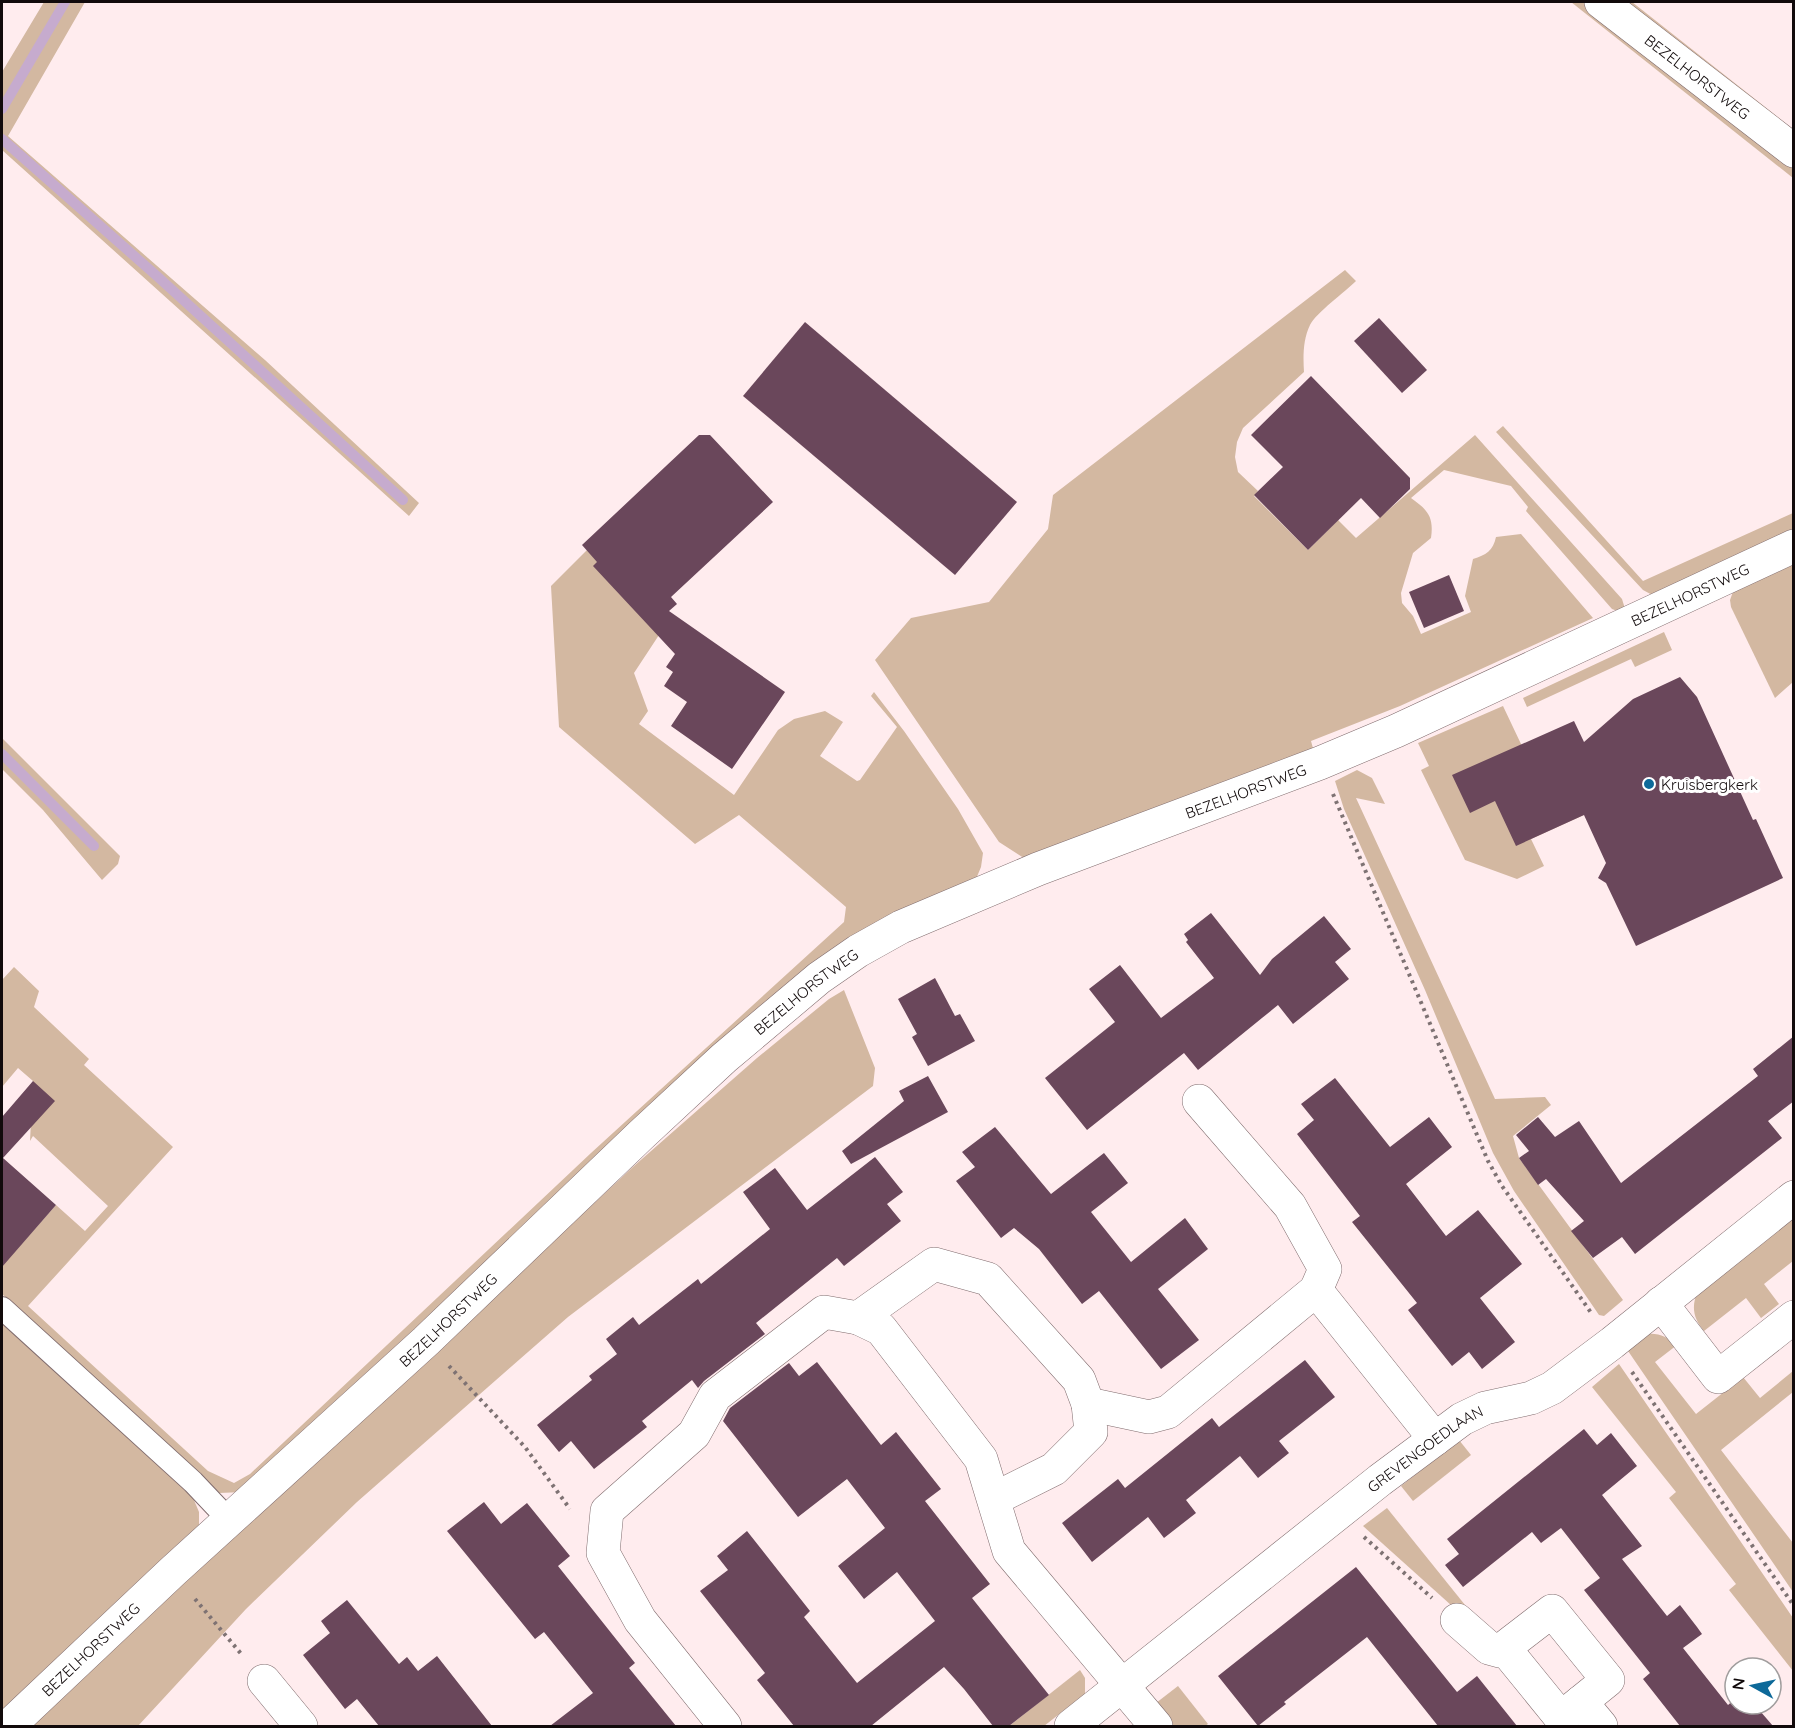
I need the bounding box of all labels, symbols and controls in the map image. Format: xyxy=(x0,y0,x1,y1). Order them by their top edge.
street label: BEZELHORSTWEG xyxy=(1641,30,1754,123)
street label: BEZELHORSTWEG xyxy=(1628,559,1752,630)
street label: BEZELHORSTWEG xyxy=(1182,760,1309,822)
place label: Kruisbergkerk xyxy=(1661,775,1758,794)
marker: Kruisbergkerk xyxy=(1642,777,1656,791)
street label: BEZELHORSTWEG xyxy=(750,944,862,1039)
street label: BEZELHORSTWEG xyxy=(395,1269,501,1371)
street label: GREVENGOEDLAAN xyxy=(1363,1401,1486,1496)
street label: BEZELHORSTWEG xyxy=(37,1598,143,1700)
north arrow xyxy=(1723,1656,1783,1716)
text: N xyxy=(1727,1677,1749,1691)

